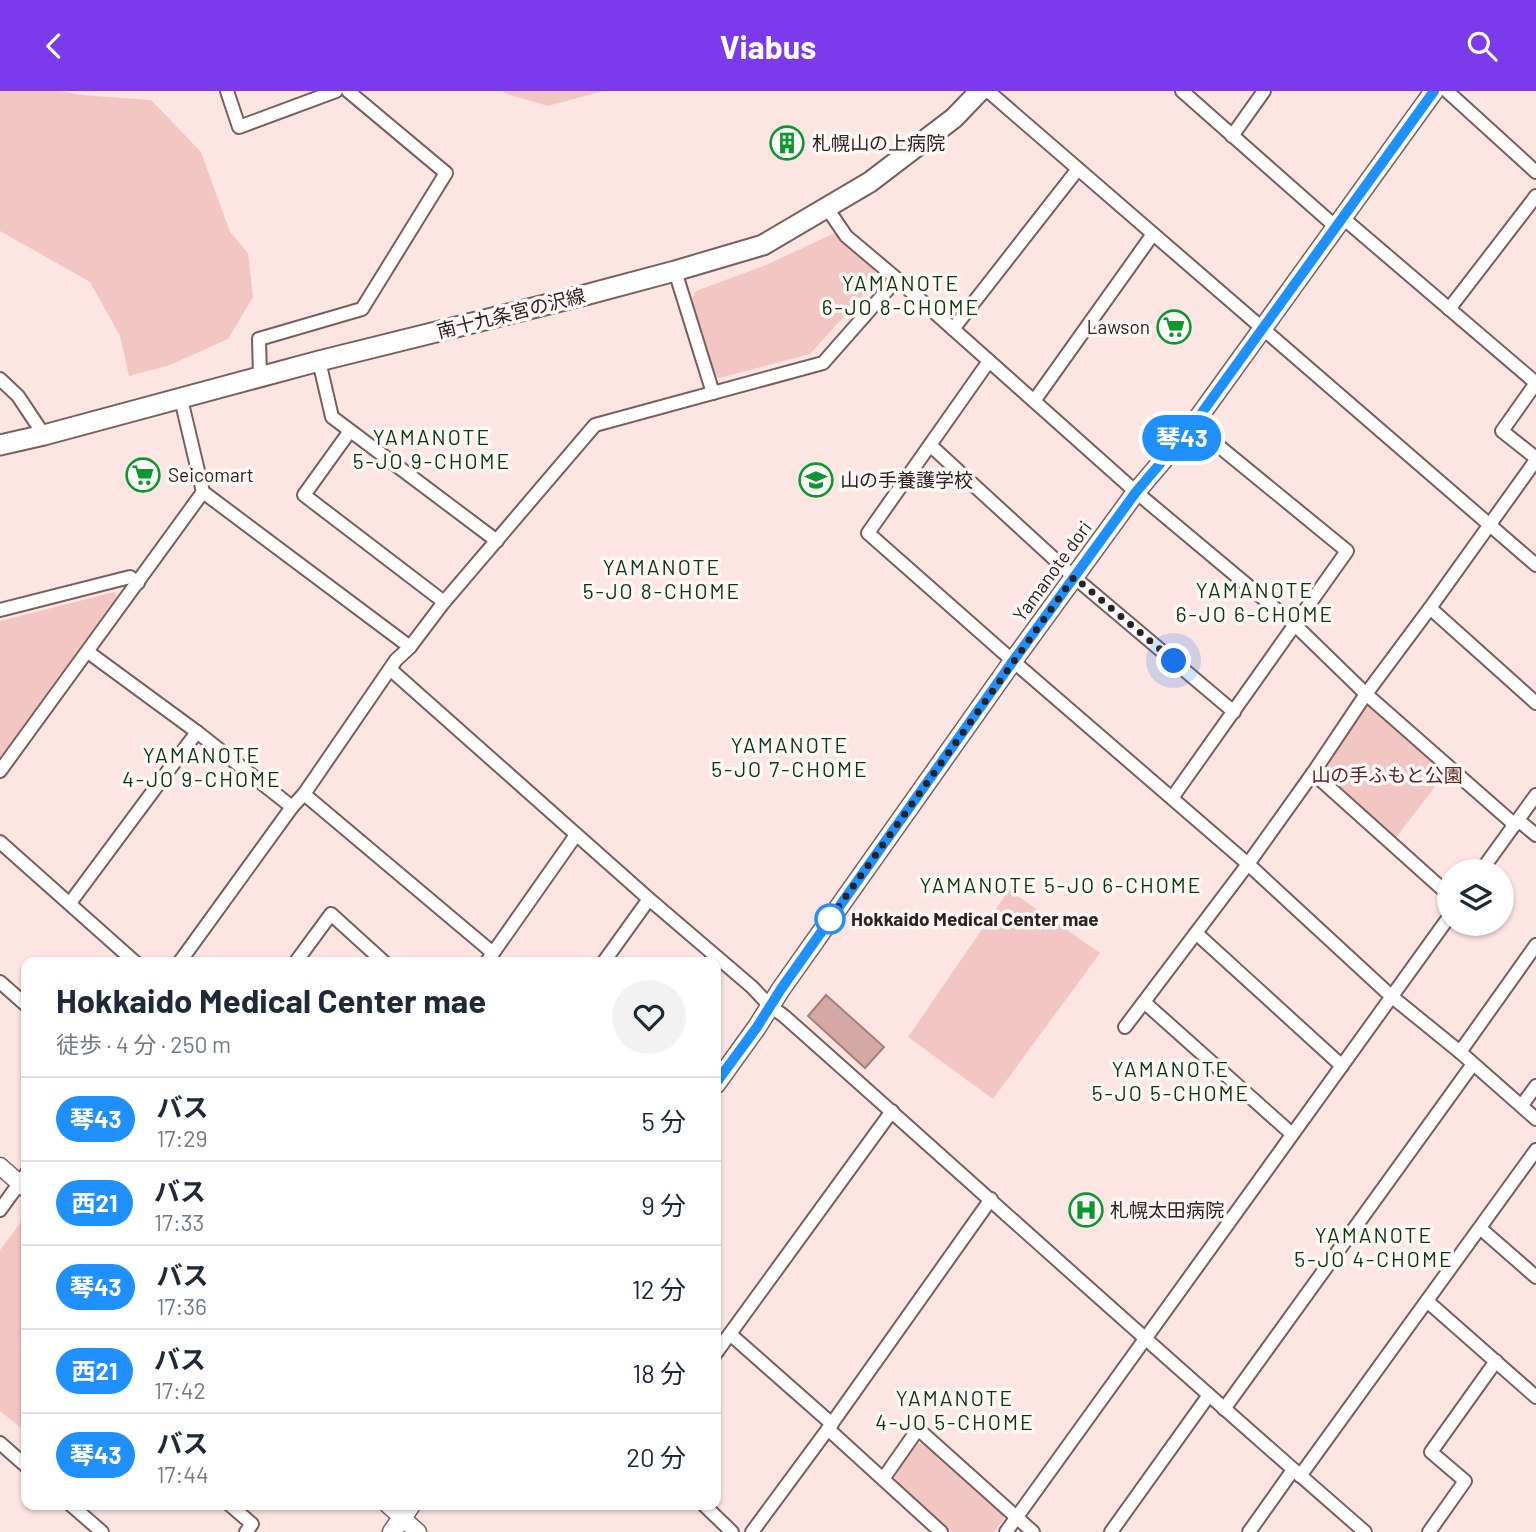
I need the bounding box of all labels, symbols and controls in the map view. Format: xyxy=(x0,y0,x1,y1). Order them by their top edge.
icon: back xyxy=(35,27,73,65)
text: Viabus xyxy=(720,27,816,65)
icon: search xyxy=(1463,27,1501,65)
building icon: 札幌山の上病院 xyxy=(768,124,806,162)
place label: 札幌山の上病院 xyxy=(812,131,945,154)
district label: YAMANOTE 6-JO 8-CHOME xyxy=(822,270,980,319)
street label: 南十九条宮の沢線 xyxy=(434,283,587,342)
supermarket icon: Lawson xyxy=(1155,308,1193,346)
place label: Lawson xyxy=(1087,315,1150,338)
line badge: 琴43 xyxy=(1142,415,1222,461)
text: 琴43 xyxy=(1156,423,1208,452)
district label: YAMANOTE 5-JO 9-CHOME xyxy=(353,424,511,473)
supermarket icon: Seicomart xyxy=(124,456,162,494)
school or university icon: 山の手養護学校 xyxy=(797,461,835,499)
place label: Seicomart xyxy=(168,463,254,486)
place label: 山の手養護学校 xyxy=(840,468,973,491)
street label: Yamanote dori xyxy=(1007,516,1096,625)
district label: YAMANOTE 5-JO 8-CHOME xyxy=(583,554,741,603)
district label: YAMANOTE 6-JO 6-CHOME xyxy=(1176,577,1334,626)
your location xyxy=(1156,643,1191,678)
district label: YAMANOTE 5-JO 7-CHOME xyxy=(711,732,869,781)
district label: YAMANOTE 4-JO 9-CHOME xyxy=(122,742,282,791)
park label: 山の手ふもと公園 xyxy=(1311,763,1463,786)
map controls xyxy=(1437,859,1514,936)
button: layers xyxy=(1437,859,1514,936)
district label: YAMANOTE 5-JO 6-CHOME xyxy=(919,872,1203,897)
marker: Hokkaido Medical Center mae xyxy=(815,904,845,934)
place label: Hokkaido Medical Center mae xyxy=(851,907,1099,930)
text: Hokkaido Medical Center mae xyxy=(56,980,486,1020)
button: heart xyxy=(612,980,686,1054)
text: 徒歩 · 4 分 · 250 m xyxy=(56,1030,231,1058)
district label: YAMANOTE 5-JO 5-CHOME xyxy=(1092,1056,1250,1105)
text: バス xyxy=(156,1091,209,1122)
text: 琴43 xyxy=(70,1104,121,1133)
text: 5 分 xyxy=(641,1105,686,1136)
text: 17:29 xyxy=(156,1124,208,1152)
text: バス xyxy=(154,1175,206,1206)
text: 西21 xyxy=(72,1188,117,1217)
text: 9 分 xyxy=(641,1189,686,1220)
hospital icon: 札幌太田病院 xyxy=(1067,1191,1105,1229)
place label: 札幌太田病院 xyxy=(1110,1198,1224,1221)
text: 17:33 xyxy=(154,1208,204,1236)
district label: YAMANOTE 5-JO 4-CHOME xyxy=(1294,1222,1454,1271)
text: バス xyxy=(156,1259,209,1290)
text: 琴43 xyxy=(70,1272,121,1301)
text: 12 分 xyxy=(632,1273,686,1304)
text: 17:36 xyxy=(156,1292,207,1320)
text: バス xyxy=(154,1343,206,1374)
text: 西21 xyxy=(72,1356,117,1385)
text: 18 分 xyxy=(632,1357,686,1388)
text: 17:42 xyxy=(154,1376,206,1404)
district label: YAMANOTE 4-JO 5-CHOME xyxy=(875,1385,1035,1434)
text: バス xyxy=(156,1427,209,1458)
text: 琴43 xyxy=(70,1440,121,1469)
text: 20 分 xyxy=(626,1441,686,1472)
text: 17:44 xyxy=(156,1460,209,1488)

